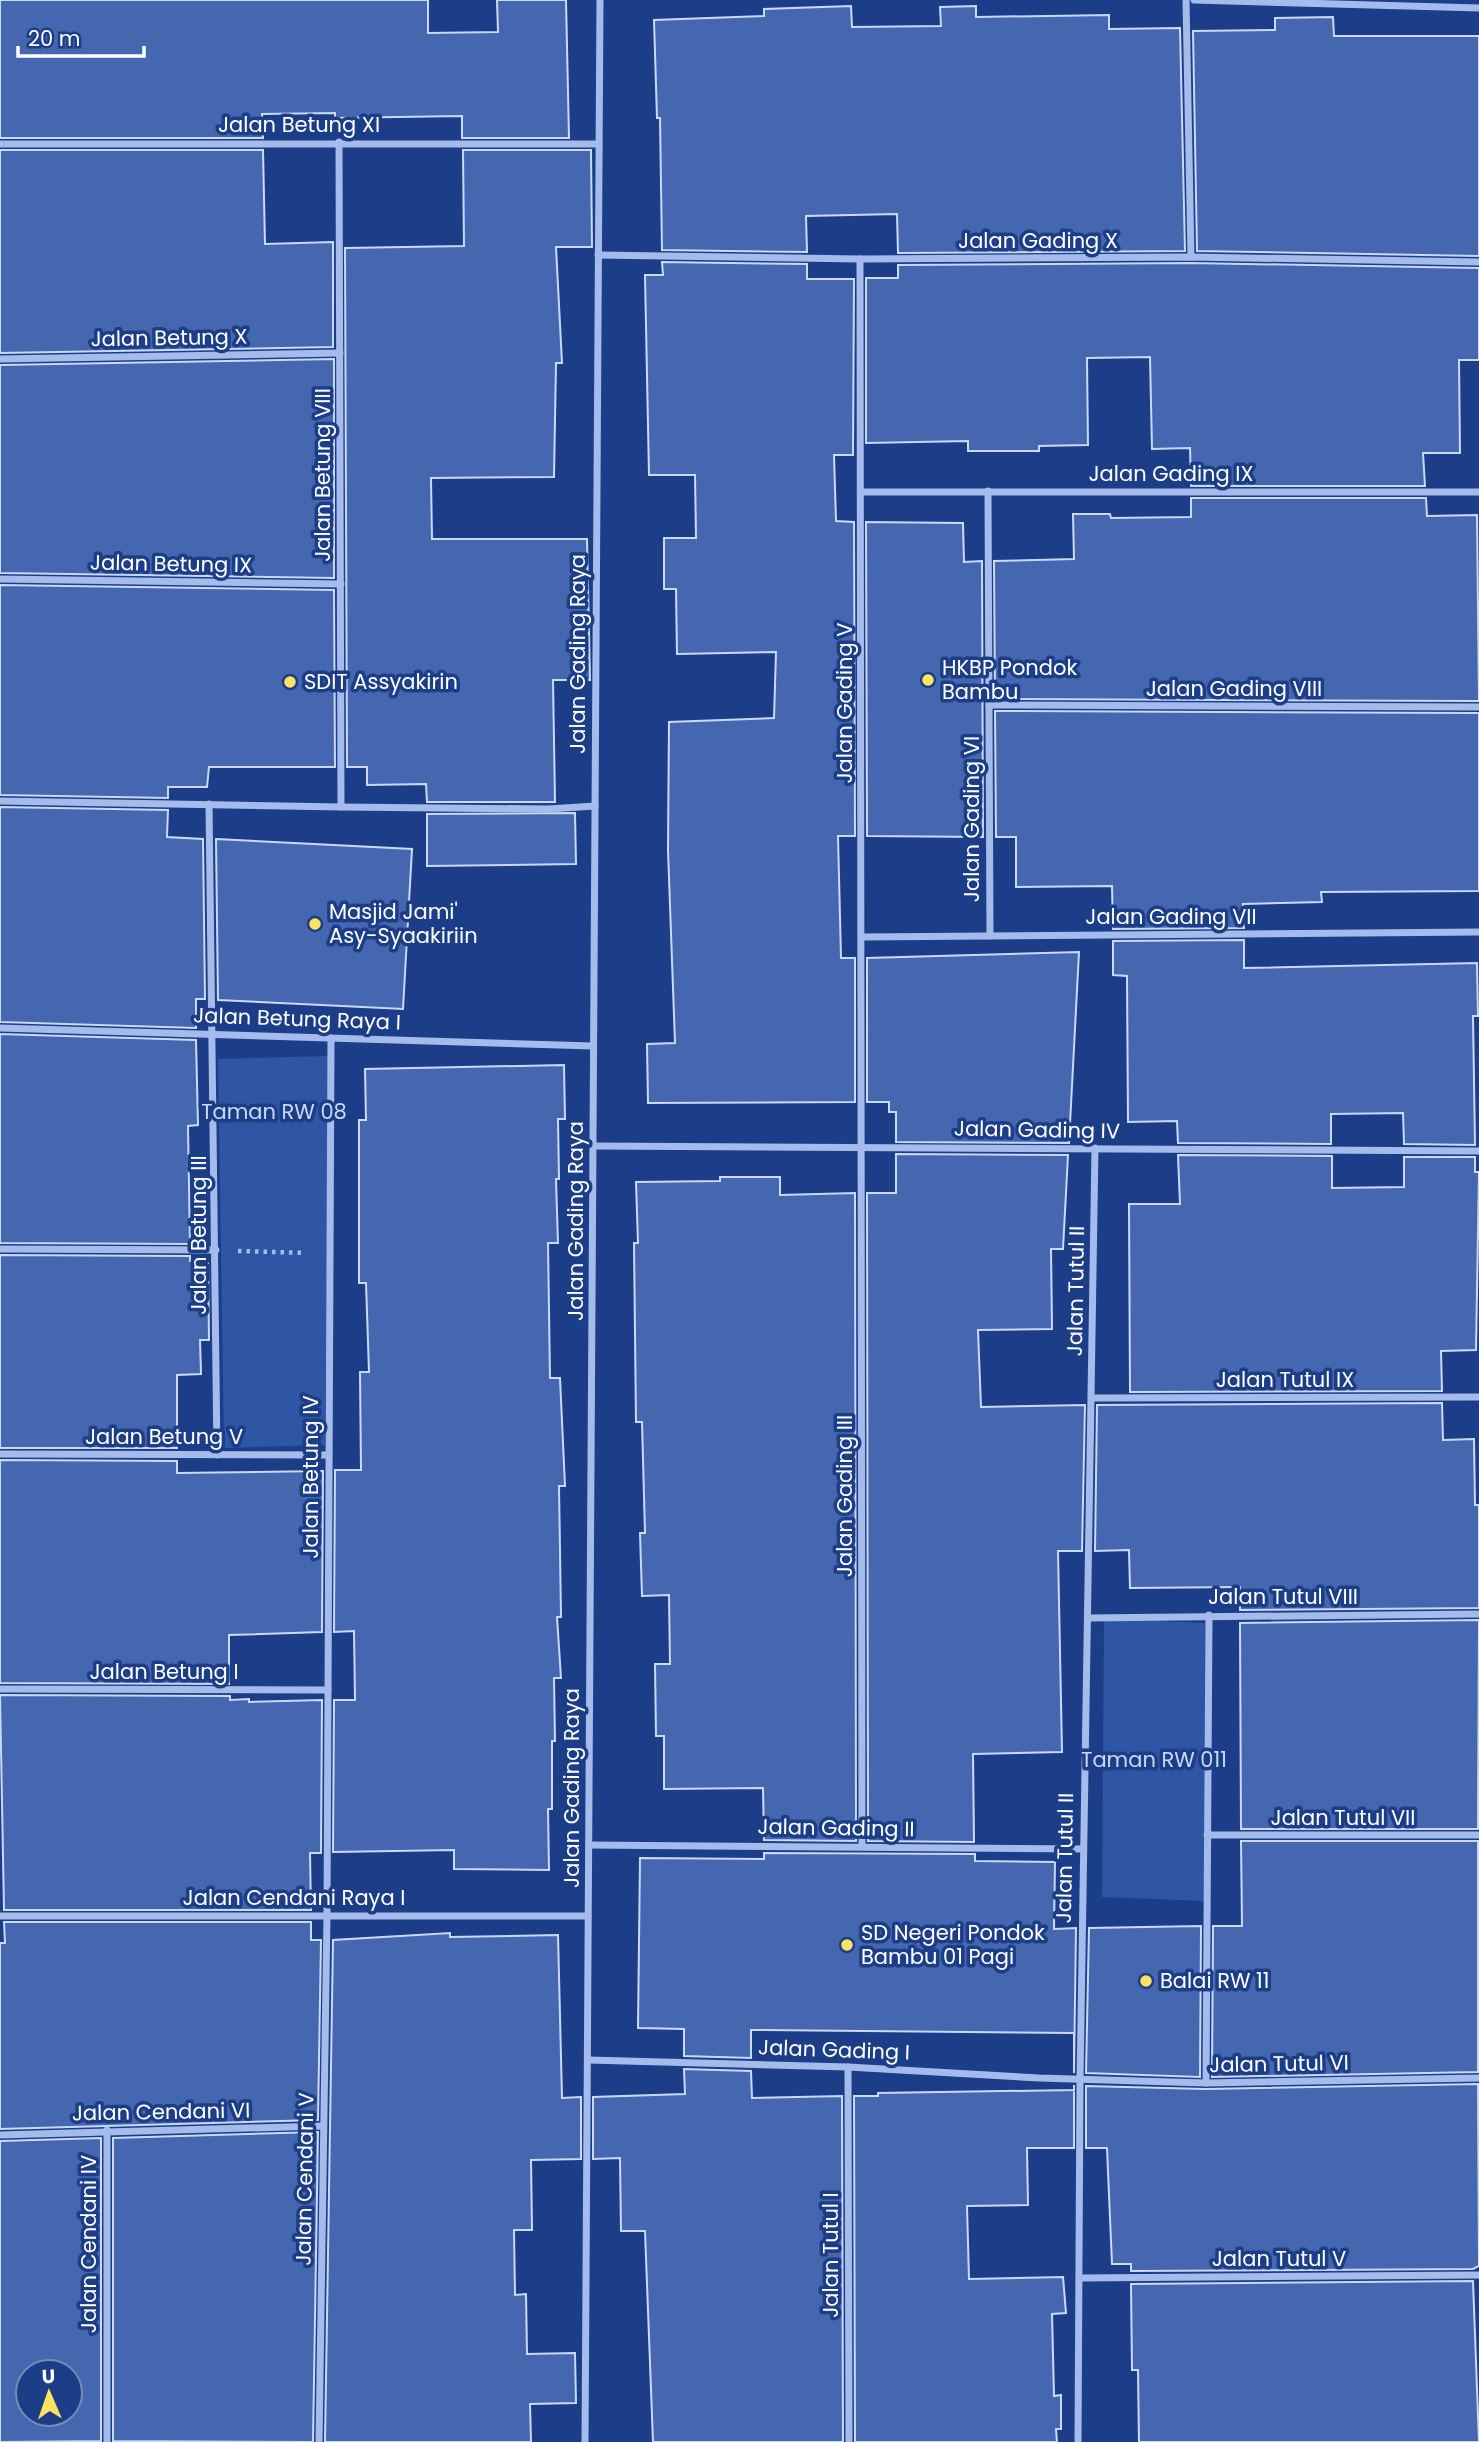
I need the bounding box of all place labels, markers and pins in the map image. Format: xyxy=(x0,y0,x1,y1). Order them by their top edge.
place label: HKBP Pondok Bambu xyxy=(942,653,1077,706)
place label: SDIT Assyakirin xyxy=(304,667,458,696)
marker: HKBP Pondok Bambu xyxy=(920,672,936,688)
marker: SDIT Assyakirin xyxy=(282,674,298,690)
place label: Masjid Jami' Asy-Syaakiriin xyxy=(329,897,478,950)
marker: Masjid Jami' Asy-Syaakiriin xyxy=(307,916,323,932)
place label: SD Negeri Pondok Bambu 01 Pagi xyxy=(861,1918,1045,1971)
marker: SD Negeri Pondok Bambu 01 Pagi xyxy=(839,1937,855,1953)
place label: Balai RW 11 xyxy=(1160,1966,1270,1995)
marker: Balai RW 11 xyxy=(1138,1973,1154,1989)

